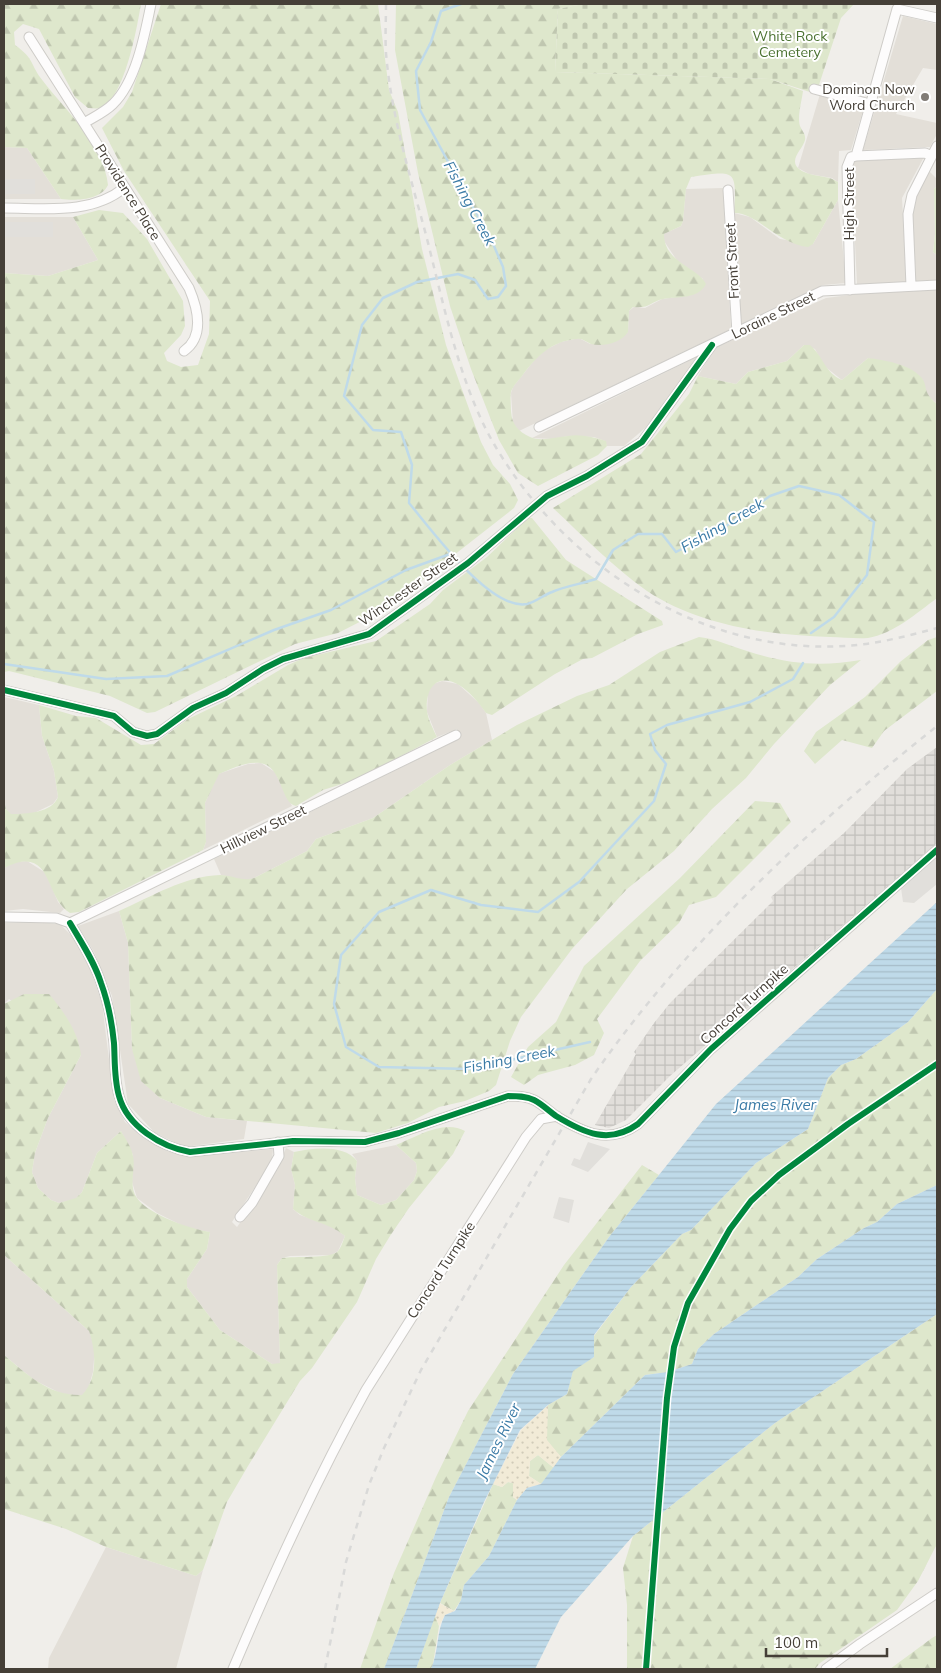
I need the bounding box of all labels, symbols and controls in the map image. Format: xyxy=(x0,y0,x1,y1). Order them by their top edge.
park label: White Rock Cemetery xyxy=(753,27,828,61)
place label: Dominon Now Word Church xyxy=(822,80,915,114)
marker: Dominon Now Word Church xyxy=(919,91,931,103)
street label: Providence Place xyxy=(91,141,165,243)
water label: Fishing Creek xyxy=(440,157,501,250)
street label: High Street xyxy=(840,167,858,241)
street label: Front Street xyxy=(721,222,743,300)
street label: Loraine Street xyxy=(728,287,818,343)
water label: Fishing Creek xyxy=(677,493,768,557)
street label: Winchester Street xyxy=(355,548,461,630)
street label: Hillview Street xyxy=(217,800,309,858)
street label: Concord Turnpike xyxy=(696,960,792,1048)
water label: Fishing Creek xyxy=(461,1041,558,1077)
water label: James River xyxy=(732,1095,817,1114)
street label: Concord Turnpike xyxy=(403,1218,479,1322)
water label: James River xyxy=(471,1399,525,1484)
scale bar xyxy=(766,1626,887,1658)
text: 100 m xyxy=(774,1633,818,1652)

